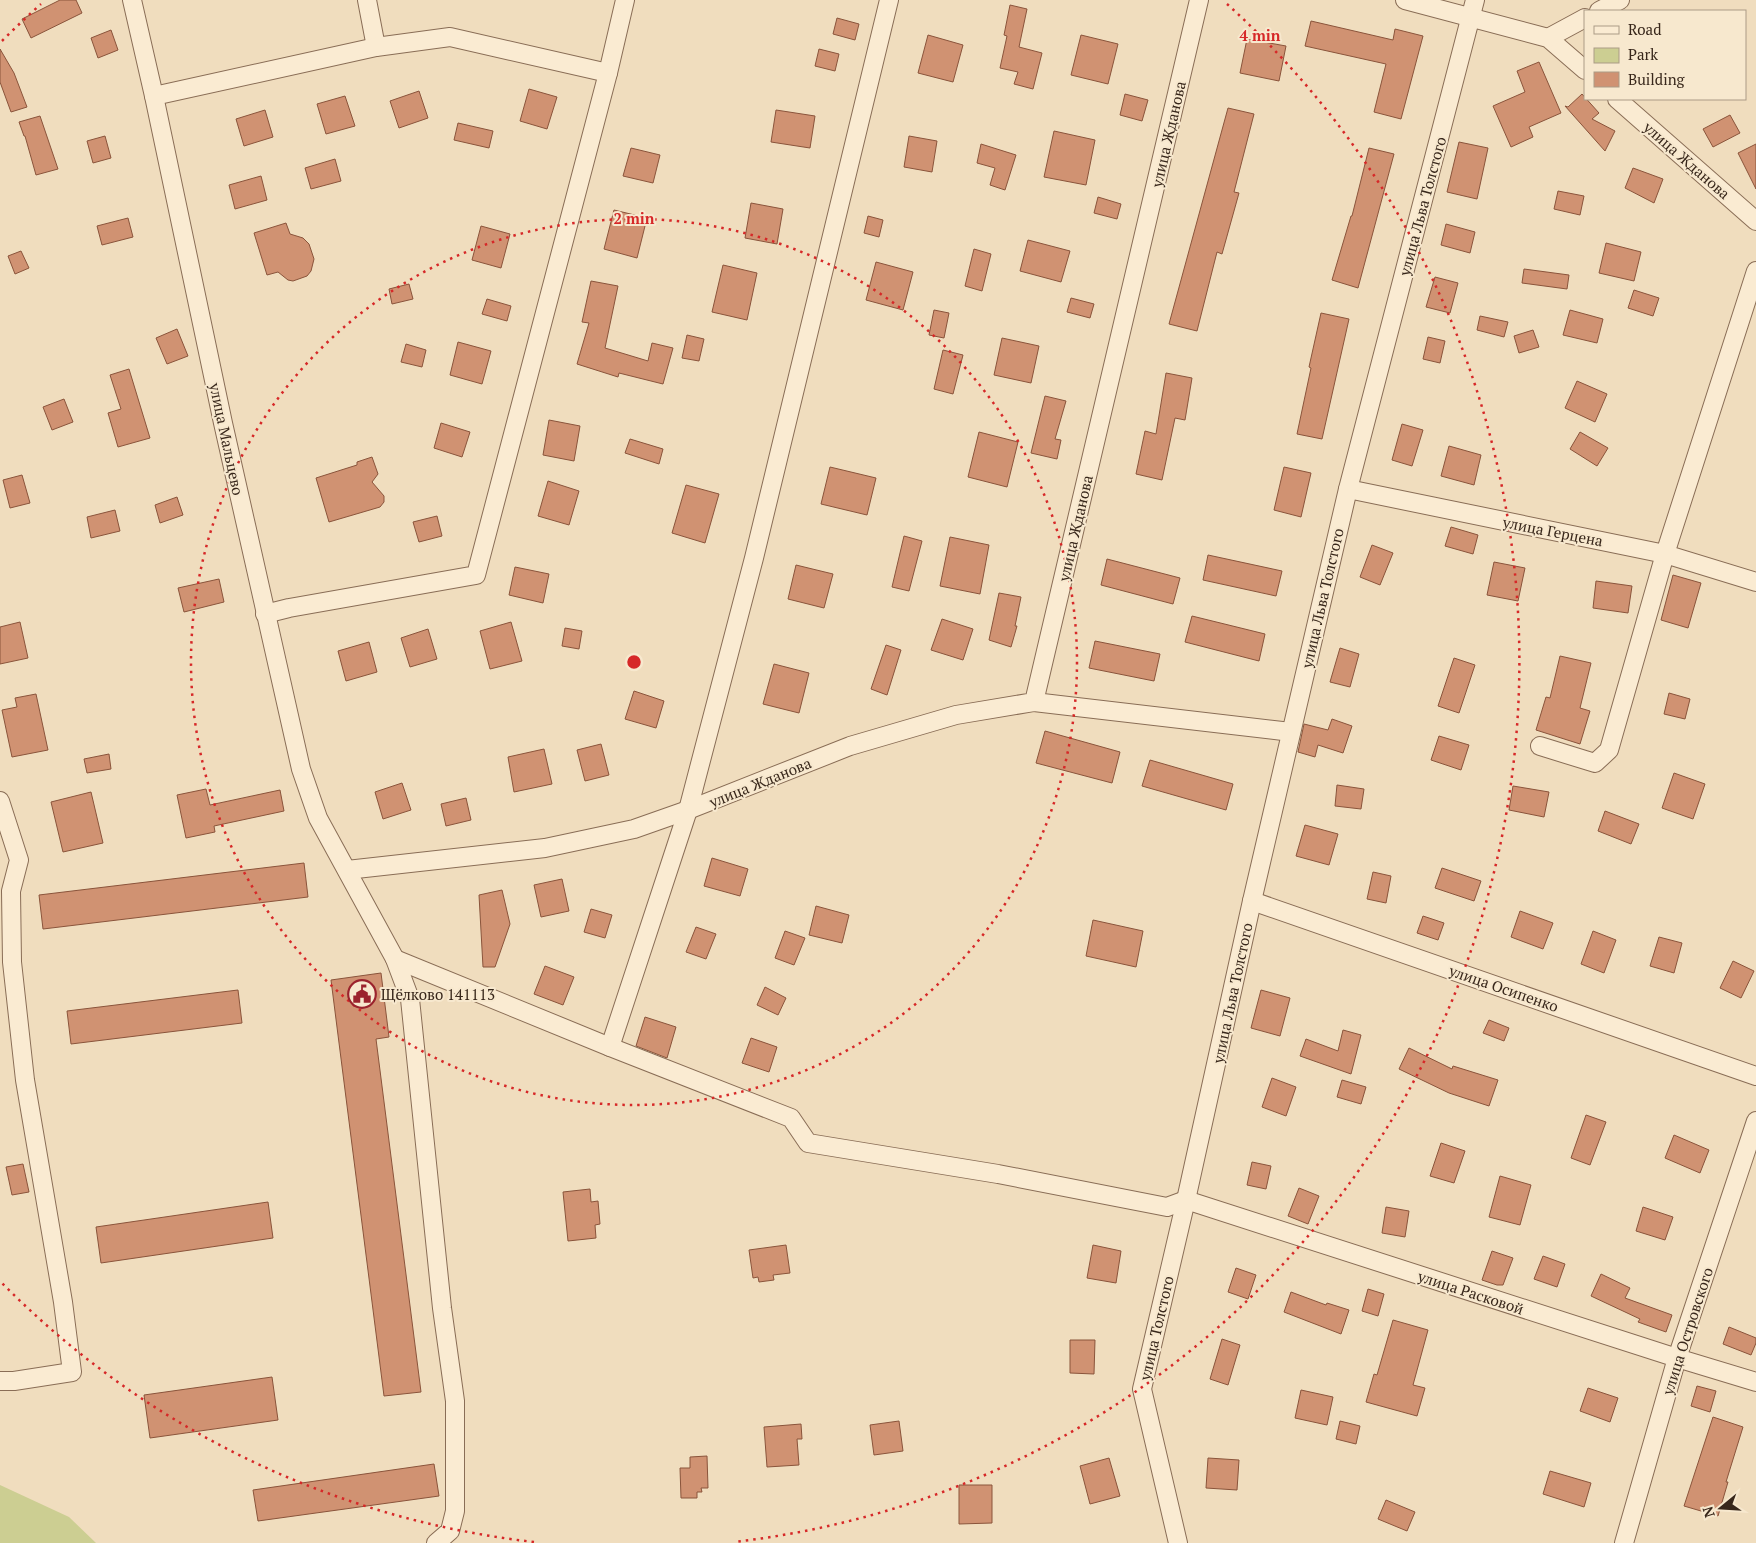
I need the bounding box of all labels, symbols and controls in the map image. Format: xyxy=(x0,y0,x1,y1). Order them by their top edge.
legend xyxy=(1584,10,1746,100)
text: Road xyxy=(1628,19,1661,39)
text: 4 min xyxy=(1239,25,1281,45)
text: Park xyxy=(1628,44,1658,64)
text: Building xyxy=(1628,69,1686,89)
street label: улица Жданова xyxy=(1146,79,1190,190)
street label: улица Жданова xyxy=(1639,116,1735,203)
street label: улица Льва Толстого xyxy=(1394,134,1450,279)
text: 2 min xyxy=(613,208,655,228)
street label: улица Мальцево xyxy=(205,380,249,497)
street label: улица Жданова xyxy=(1053,473,1097,584)
street label: улица Герцена xyxy=(1500,511,1605,551)
street label: улица Льва Толстого xyxy=(1296,526,1348,671)
centre of rings xyxy=(625,653,643,671)
street label: улица Жданова xyxy=(705,752,814,812)
street label: улица Льва Толстого xyxy=(1207,921,1257,1066)
street label: улица Осипенко xyxy=(1446,960,1561,1016)
public building icon: Щёлково 141113 xyxy=(347,979,377,1009)
place label: Щёлково 141113 xyxy=(381,984,495,1004)
street label: улица Расковой xyxy=(1415,1265,1526,1319)
street label: улица Островского xyxy=(1657,1265,1717,1398)
street label: улица Толстого xyxy=(1134,1274,1178,1383)
north arrow xyxy=(1696,1483,1746,1533)
text: N xyxy=(1697,1504,1719,1520)

